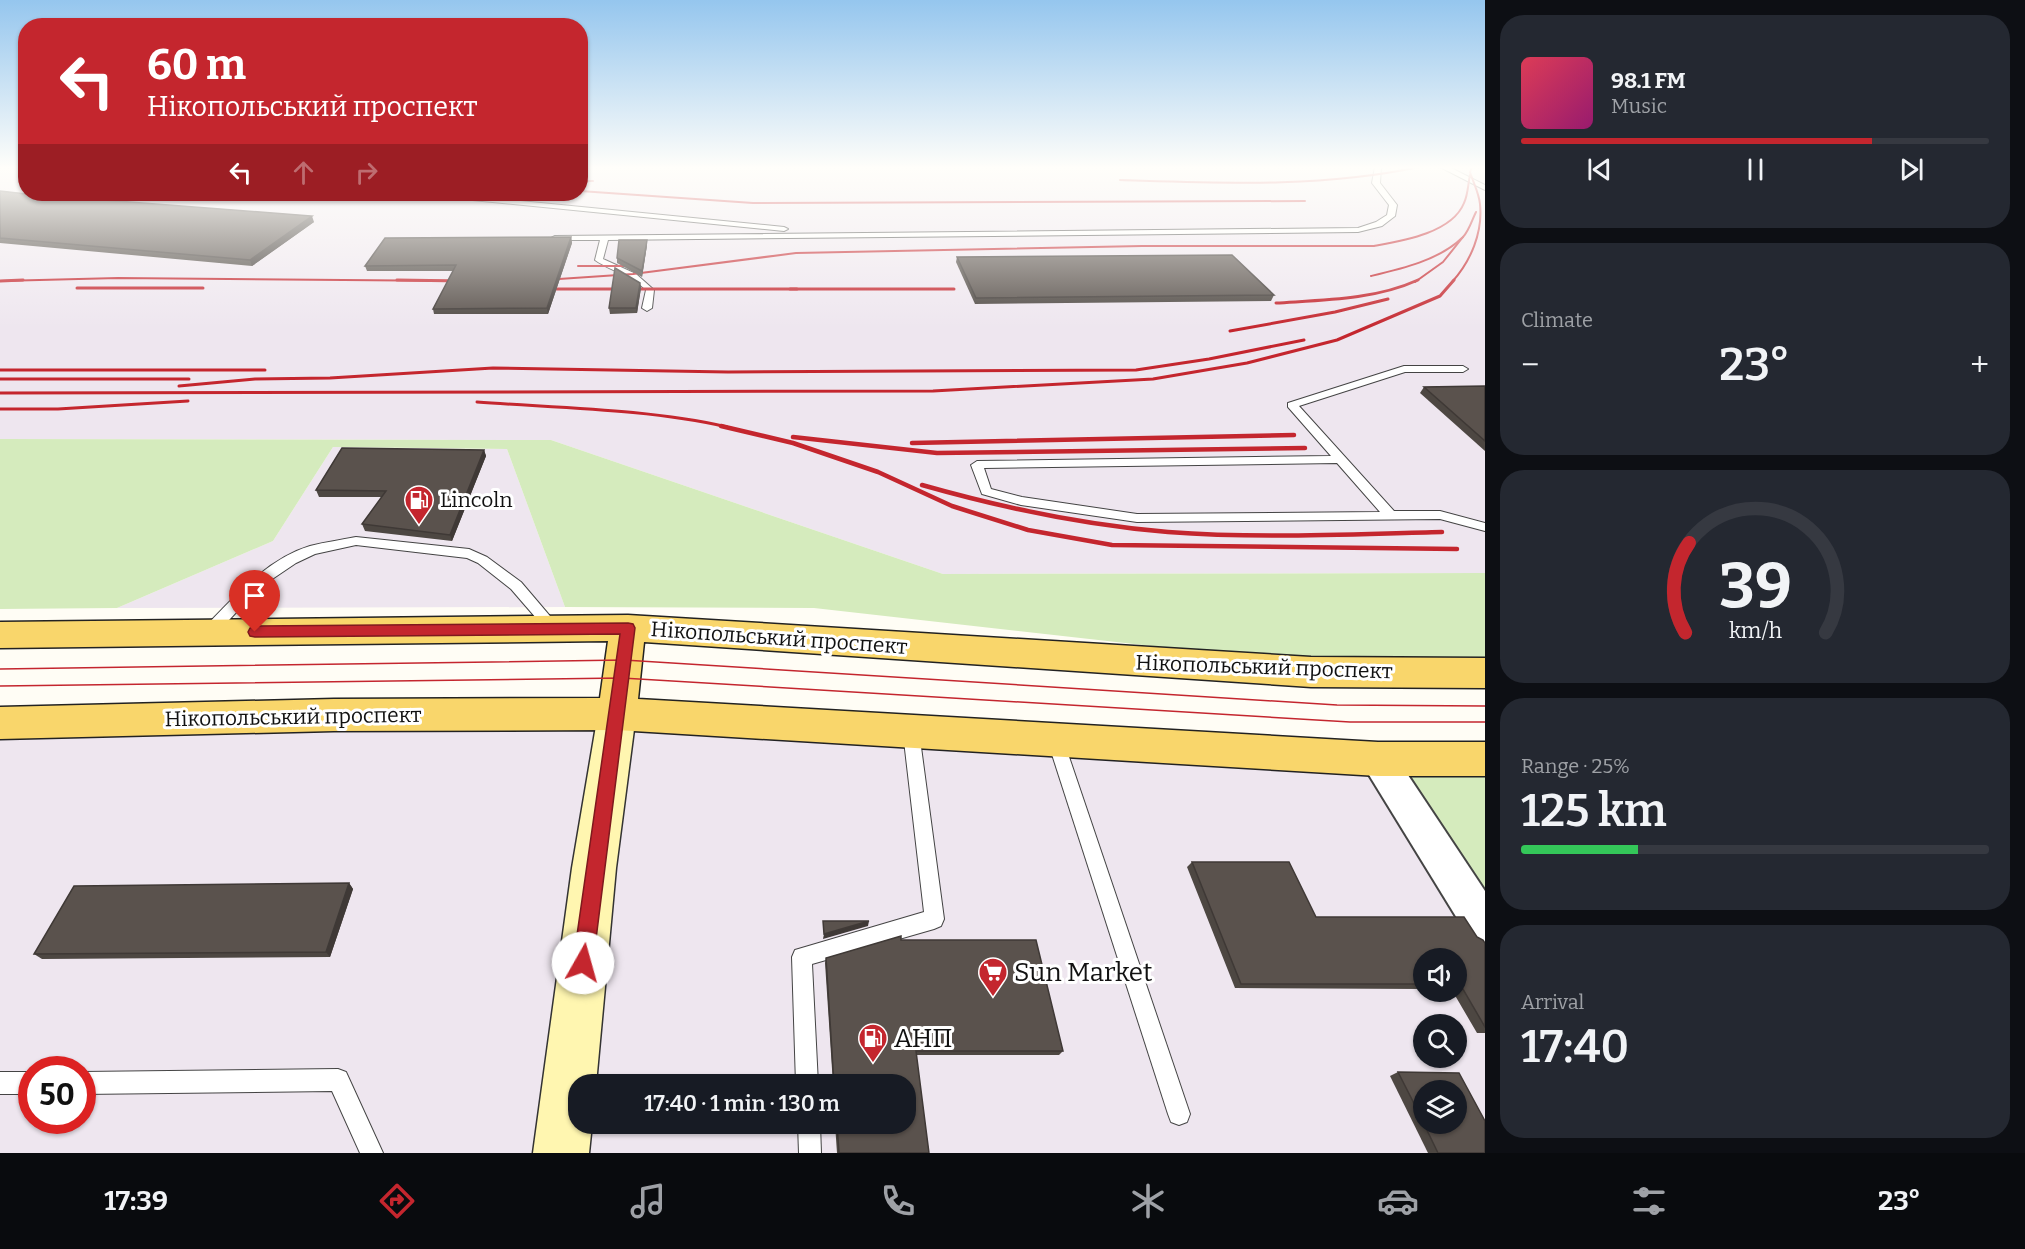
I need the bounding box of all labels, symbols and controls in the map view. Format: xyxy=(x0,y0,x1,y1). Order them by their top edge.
text: 60 m xyxy=(147,40,246,90)
icon: left xyxy=(48,42,126,120)
text: 98.1 FM xyxy=(1611,67,1686,94)
text: Нікопольський проспект xyxy=(147,91,478,123)
text: Music xyxy=(1611,94,1667,118)
icon: previous xyxy=(1583,153,1616,186)
icon: pause xyxy=(1739,153,1772,186)
icon: next xyxy=(1895,153,1928,186)
icon: left xyxy=(224,156,257,189)
icon: ahead xyxy=(287,156,320,189)
icon: right xyxy=(350,156,383,189)
text: Climate xyxy=(1521,308,1593,332)
text: 23° xyxy=(1719,338,1790,392)
text: − xyxy=(1521,345,1539,385)
text: + xyxy=(1970,345,1989,385)
fuel station icon: Lincoln xyxy=(403,484,435,526)
place label: Lincoln xyxy=(440,487,513,513)
text: 39 xyxy=(1719,550,1791,625)
pin xyxy=(229,570,280,632)
icon: arrive xyxy=(238,579,271,612)
street label: Нікопольський проспект xyxy=(650,616,908,660)
text: km/h xyxy=(1728,619,1782,645)
street label: Нікопольський проспект xyxy=(1135,650,1393,684)
street label: Нікопольський проспект xyxy=(164,702,422,732)
text: Range · 25% xyxy=(1521,754,1630,778)
text: 125 km xyxy=(1521,784,1667,838)
position arrow xyxy=(551,931,615,995)
map controls xyxy=(1413,948,1467,1134)
button: sound xyxy=(1413,948,1467,1002)
supermarket icon: Sun Market xyxy=(977,956,1009,998)
place label: Sun Market xyxy=(1014,957,1153,988)
text: Arrival xyxy=(1521,990,1584,1014)
button: search xyxy=(1413,1014,1467,1068)
text: 17:40 xyxy=(1521,1020,1629,1074)
fuel station icon: АНП xyxy=(857,1022,889,1064)
place label: АНП xyxy=(894,1023,953,1054)
speed limit sign: 50 xyxy=(18,1056,96,1134)
button: layers xyxy=(1413,1080,1467,1134)
text: 17:40 · 1 min · 130 m xyxy=(644,1090,840,1117)
icon: directions xyxy=(376,1180,418,1222)
icon: music xyxy=(627,1180,669,1222)
icon: phone xyxy=(877,1180,919,1222)
icon: climate xyxy=(1127,1180,1169,1222)
icon: car xyxy=(1377,1180,1419,1222)
icon: filters xyxy=(1628,1180,1670,1222)
text: 17:39 xyxy=(104,1185,168,1217)
text: 23° xyxy=(1878,1185,1921,1217)

